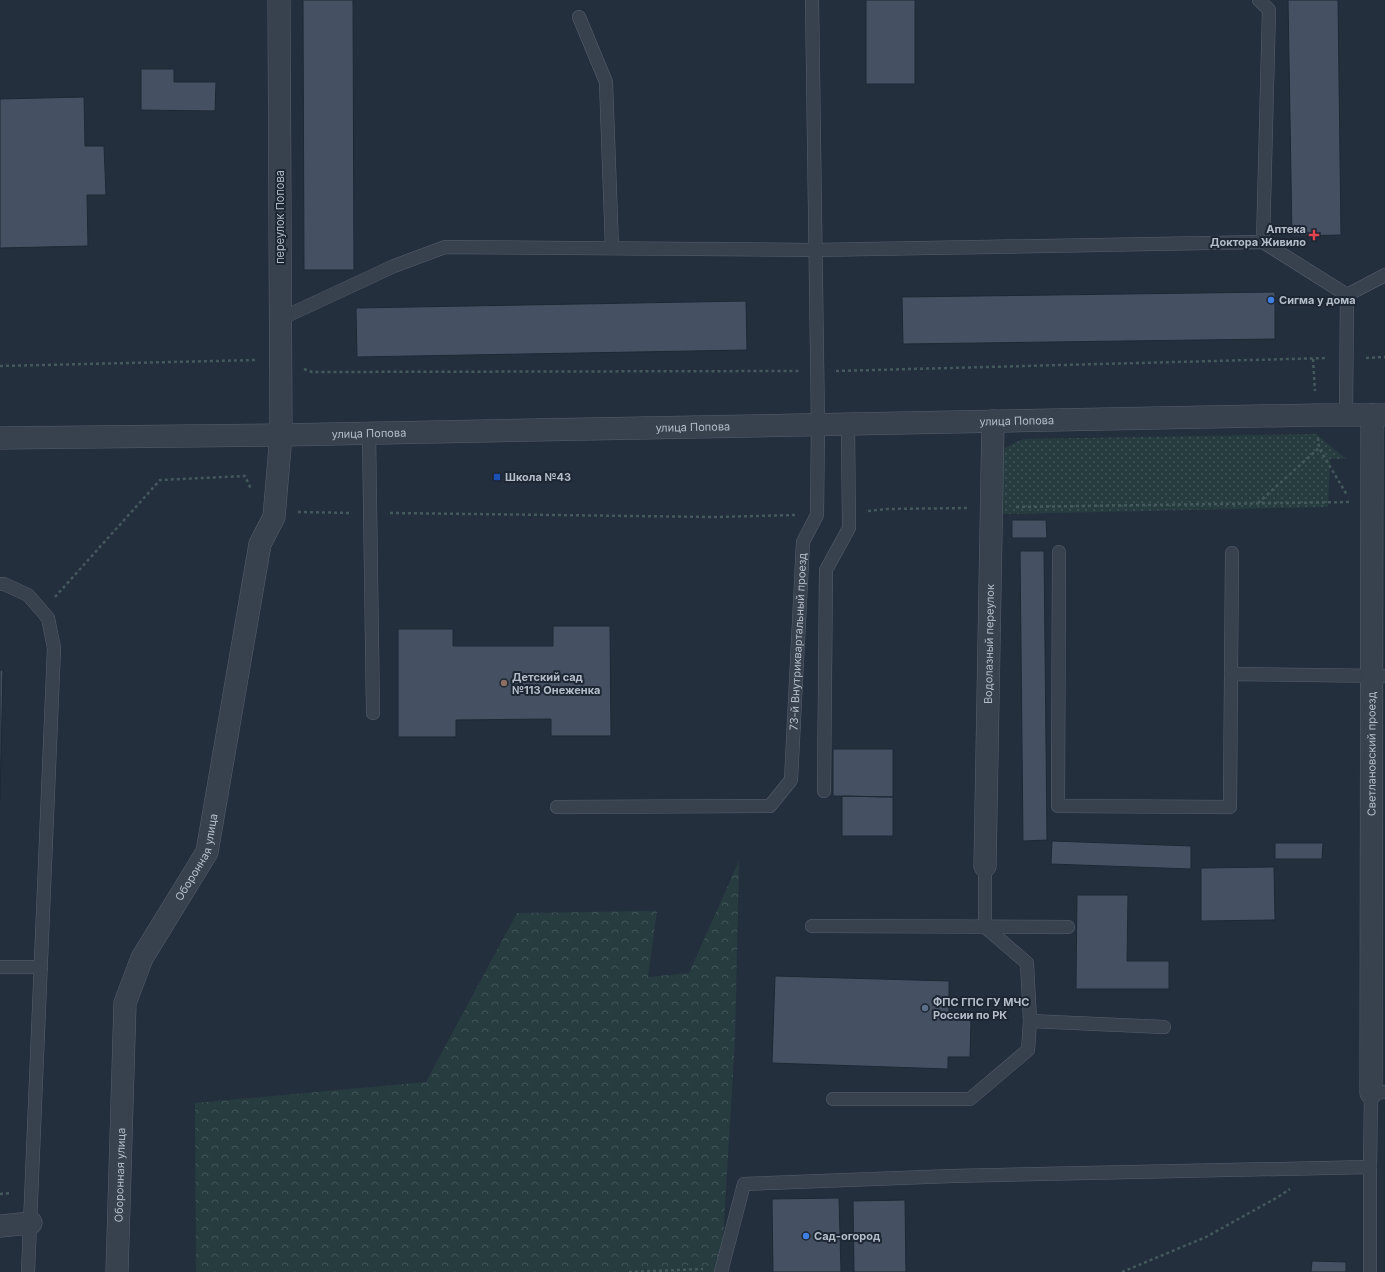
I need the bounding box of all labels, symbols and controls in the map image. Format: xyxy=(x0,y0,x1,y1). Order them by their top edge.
street label: переулок Попова xyxy=(273,170,287,264)
place label: Аптека Доктора Живило xyxy=(1210,222,1306,249)
marker: Аптека Доктора Живило xyxy=(1309,230,1319,240)
place label: Сигма у дома xyxy=(1279,293,1356,307)
marker: Сигма у дома xyxy=(1266,295,1276,305)
street label: улица Попова xyxy=(979,413,1054,429)
street label: улица Попова xyxy=(655,419,730,435)
street label: улица Попова xyxy=(332,426,406,441)
place label: Школа №43 xyxy=(505,470,571,484)
marker: Школа №43 xyxy=(492,472,502,482)
street label: 73-й Внутриквартальный проезд xyxy=(787,552,809,731)
street label: Водолазный переулок xyxy=(981,584,997,704)
place label: Детский сад №113 Онеженка xyxy=(512,670,600,697)
marker: Детский сад №113 Онеженка xyxy=(499,678,509,688)
street label: Светлановский проезд xyxy=(1364,692,1379,816)
street label: Оборонная улица xyxy=(172,813,220,903)
place label: ФПС ГПС ГУ МЧС России по РК xyxy=(933,995,1029,1022)
marker: ФПС ГПС ГУ МЧС России по РК xyxy=(920,1003,930,1013)
street label: Оборонная улица xyxy=(111,1128,128,1223)
place label: Сад-огород xyxy=(814,1229,881,1243)
marker: Сад-огород xyxy=(801,1231,811,1241)

